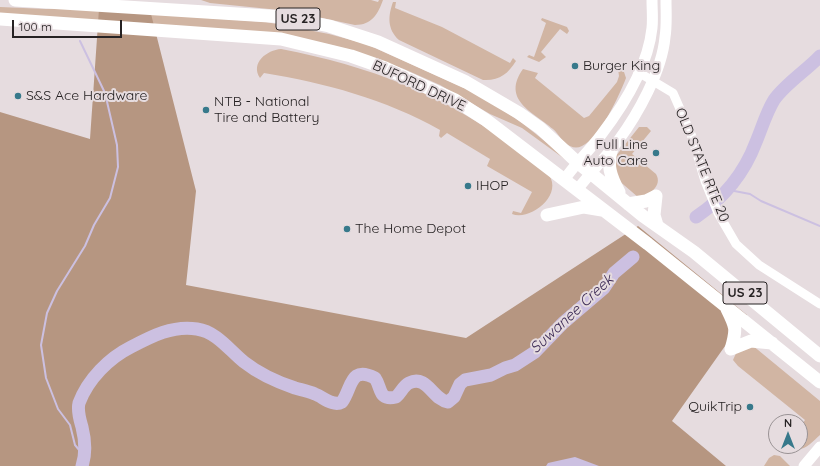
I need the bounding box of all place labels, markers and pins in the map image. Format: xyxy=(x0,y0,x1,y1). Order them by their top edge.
place label: Burger King xyxy=(583,58,660,74)
marker: Burger King xyxy=(570,61,580,71)
place label: S&S Ace Hardware xyxy=(26,88,147,104)
marker: S&S Ace Hardware xyxy=(13,91,23,101)
place label: NTB - National Tire and Battery xyxy=(214,94,319,126)
marker: NTB - National Tire and Battery xyxy=(201,105,211,115)
place label: Full Line Auto Care xyxy=(584,137,648,170)
marker: Full Line Auto Care xyxy=(651,148,661,158)
place label: IHOP xyxy=(476,178,509,194)
marker: IHOP xyxy=(463,181,473,191)
place label: The Home Depot xyxy=(355,221,466,237)
marker: The Home Depot xyxy=(342,224,352,234)
place label: QuikTrip xyxy=(688,399,742,415)
marker: QuikTrip xyxy=(745,402,755,412)

